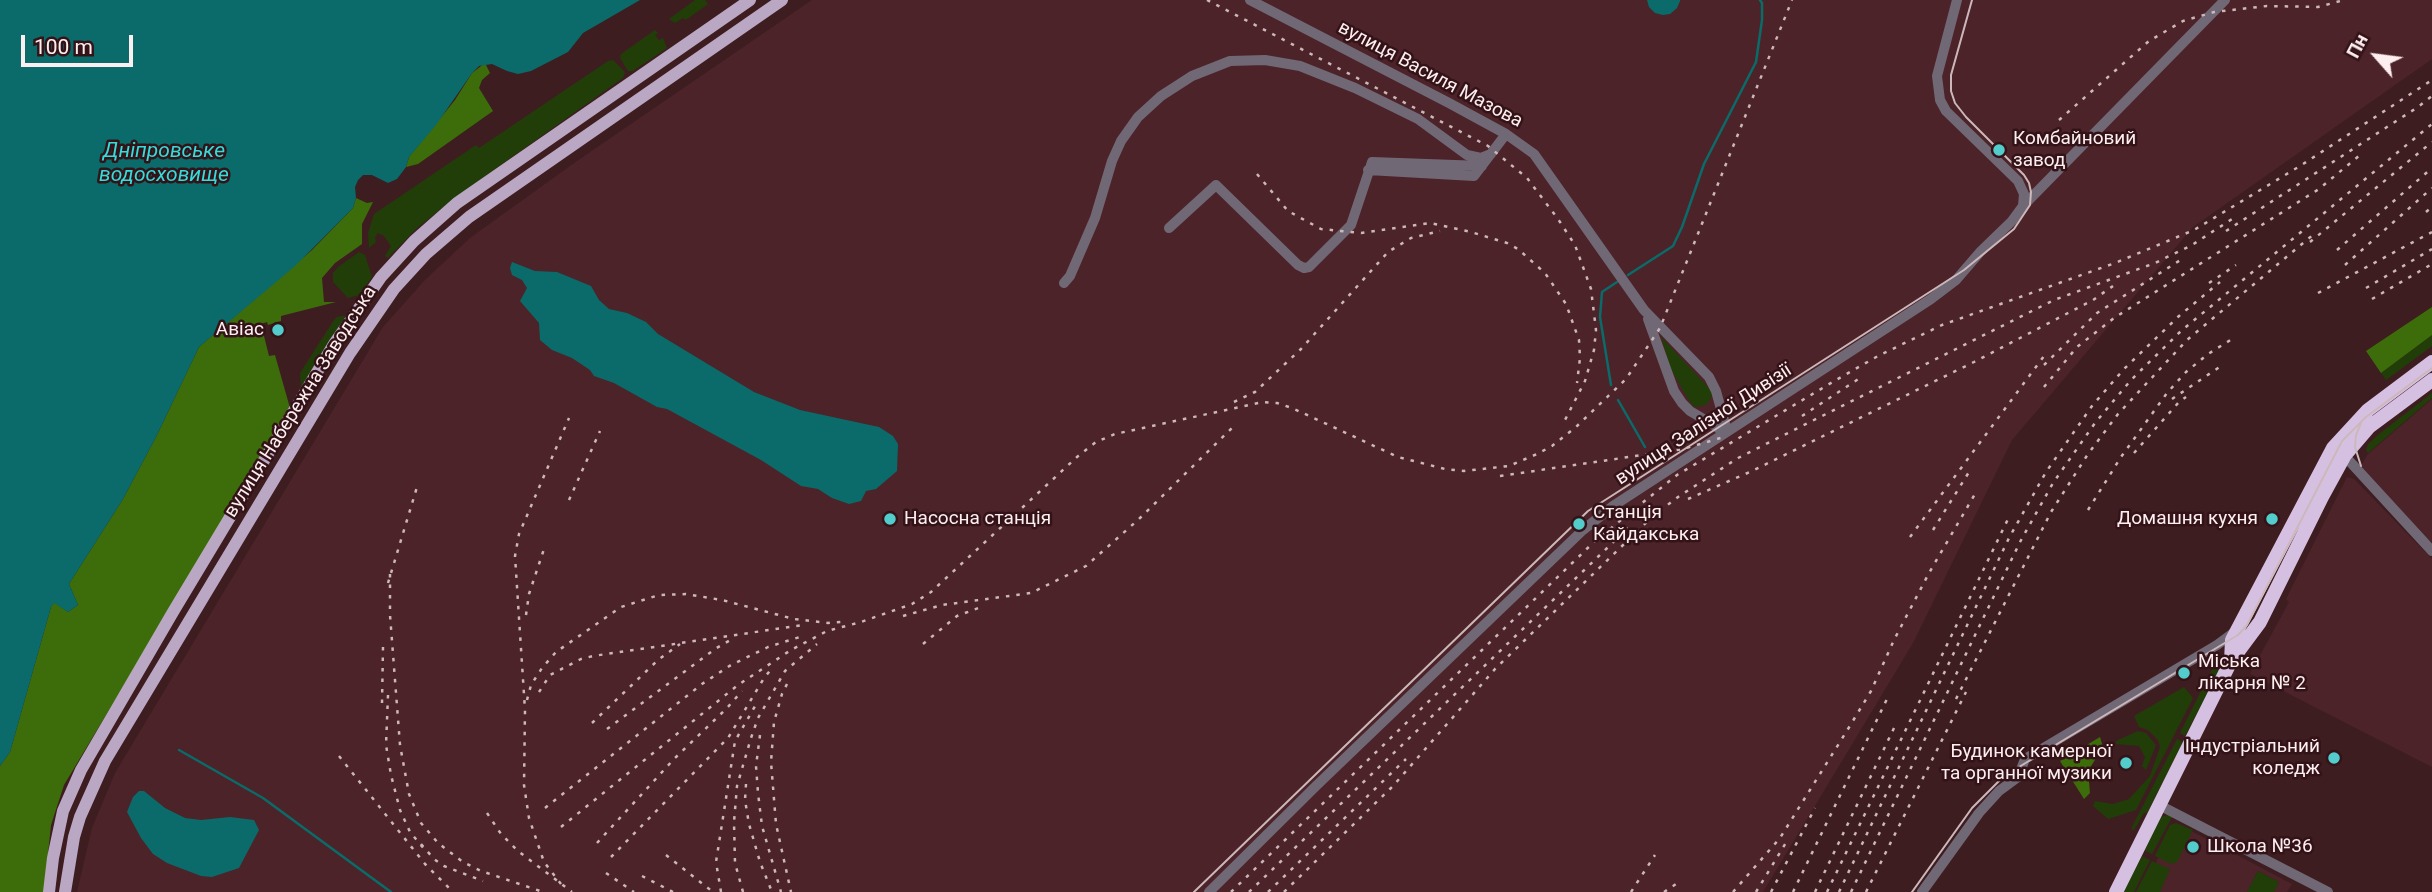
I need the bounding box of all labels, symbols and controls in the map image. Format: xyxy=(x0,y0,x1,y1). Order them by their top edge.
street label: вулиця Василя Мазова xyxy=(1334,17,1526,133)
scale bar xyxy=(24,21,136,65)
north arrow xyxy=(2341,21,2411,91)
text: Пн xyxy=(2341,30,2373,62)
text: 100 m xyxy=(34,35,93,59)
place label: Комбайновий завод xyxy=(2013,128,2136,172)
water label: Дніпровське водосховище xyxy=(99,139,229,189)
marker: Комбайновий завод xyxy=(1991,142,2007,158)
street label: вулиця Набережна Заводська xyxy=(220,282,382,522)
place label: Авіас xyxy=(216,319,264,341)
marker: Авіас xyxy=(270,322,286,338)
street label: вулиця Залізної Дивізії xyxy=(1612,359,1796,491)
place label: Станція Кайдакська xyxy=(1593,502,1699,546)
place label: Насосна станція xyxy=(904,508,1051,530)
place label: Домашня кухня xyxy=(2117,508,2258,530)
marker: Насосна станція xyxy=(882,511,898,527)
marker: Домашня кухня xyxy=(2264,511,2280,527)
marker: Станція Кайдакська xyxy=(1571,516,1587,532)
place label: Міська лікарня № 2 xyxy=(2198,651,2306,695)
marker: Міська лікарня № 2 xyxy=(2176,665,2192,681)
place label: Індустріальний коледж xyxy=(2185,736,2320,780)
place label: Будинок камерної та органної музики xyxy=(1941,741,2112,785)
marker: Індустріальний коледж xyxy=(2326,750,2342,766)
marker: Будинок камерної та органної музики xyxy=(2118,755,2134,771)
place label: Школа №36 xyxy=(2207,836,2313,858)
marker: Школа №36 xyxy=(2185,839,2201,855)

